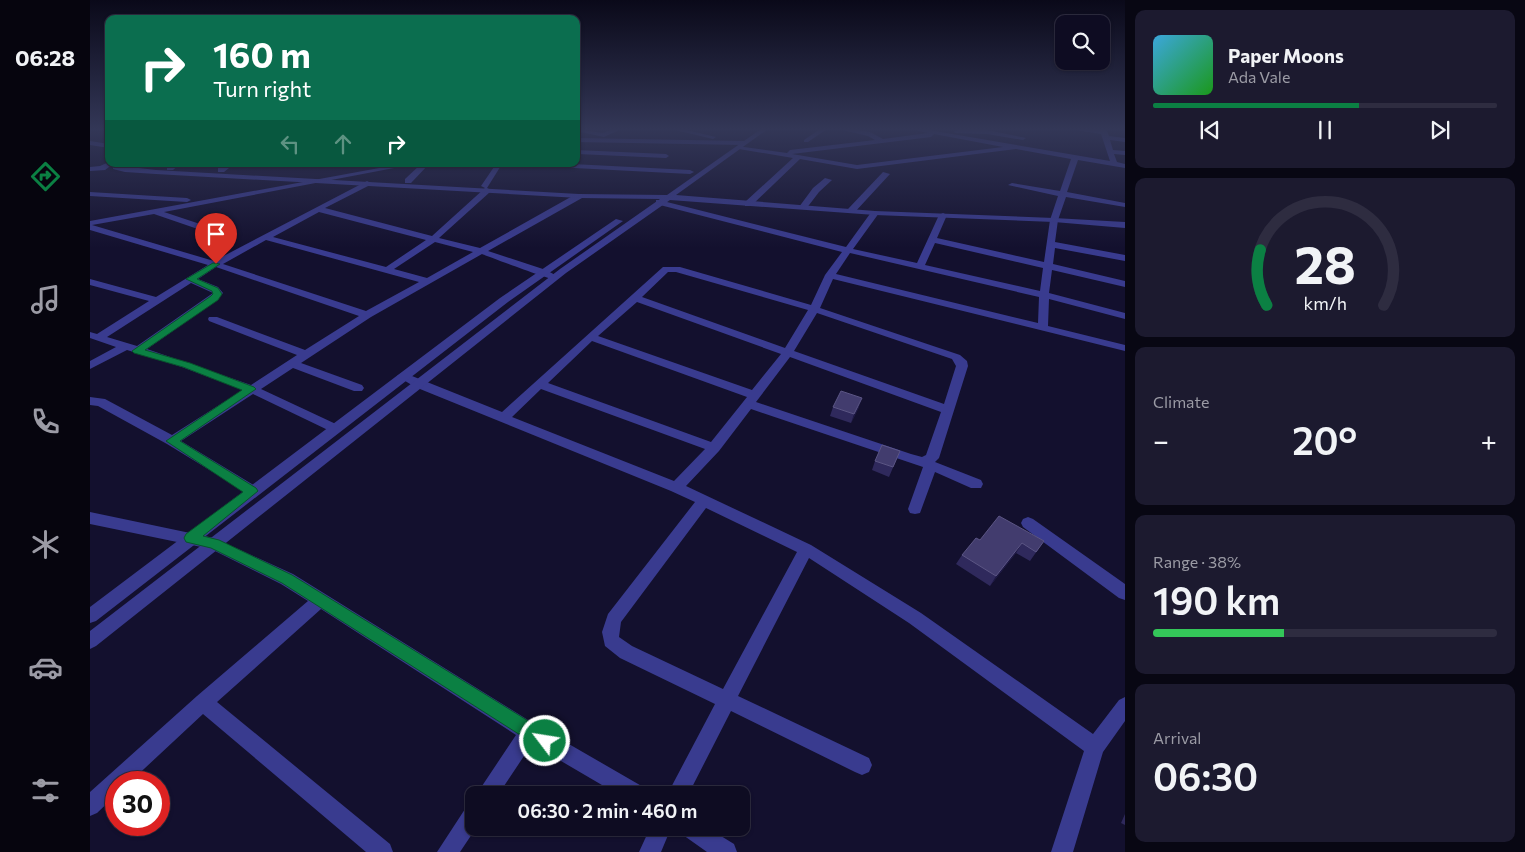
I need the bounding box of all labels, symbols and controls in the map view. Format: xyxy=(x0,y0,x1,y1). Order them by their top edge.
map controls xyxy=(1055,15,1110,70)
button: search xyxy=(1055,15,1110,70)
text: 160 m xyxy=(213,32,311,75)
icon: right xyxy=(130,35,195,100)
text: 06:28 xyxy=(15,44,75,71)
text: Paper Moons xyxy=(1228,44,1344,67)
text: Ada Vale xyxy=(1228,67,1290,86)
text: Turn right xyxy=(213,75,311,102)
icon: previous xyxy=(1196,116,1224,144)
icon: pause xyxy=(1311,116,1339,144)
icon: next xyxy=(1426,116,1454,144)
icon: left xyxy=(276,130,304,158)
icon: ahead xyxy=(329,130,357,158)
icon: right xyxy=(382,130,410,158)
icon: directions xyxy=(28,159,63,194)
pin xyxy=(195,213,237,264)
icon: arrive xyxy=(202,220,230,248)
text: 28 xyxy=(1294,231,1356,295)
icon: music xyxy=(28,282,63,317)
text: km/h xyxy=(1303,292,1347,314)
text: Climate xyxy=(1153,392,1209,411)
icon: phone xyxy=(28,404,63,439)
text: 20° xyxy=(1292,416,1357,463)
text: − xyxy=(1153,423,1169,457)
text: + xyxy=(1481,423,1497,457)
icon: climate xyxy=(28,527,63,562)
text: Range · 38% xyxy=(1153,552,1241,571)
text: 190 km xyxy=(1153,576,1280,623)
icon: car xyxy=(28,650,63,685)
position arrow xyxy=(518,714,570,766)
text: Arrival xyxy=(1153,728,1201,747)
text: 06:30 xyxy=(1153,752,1258,799)
speed limit sign: 30 xyxy=(105,771,170,836)
icon: filters xyxy=(28,773,63,808)
text: 06:30 · 2 min · 460 m xyxy=(518,799,697,822)

